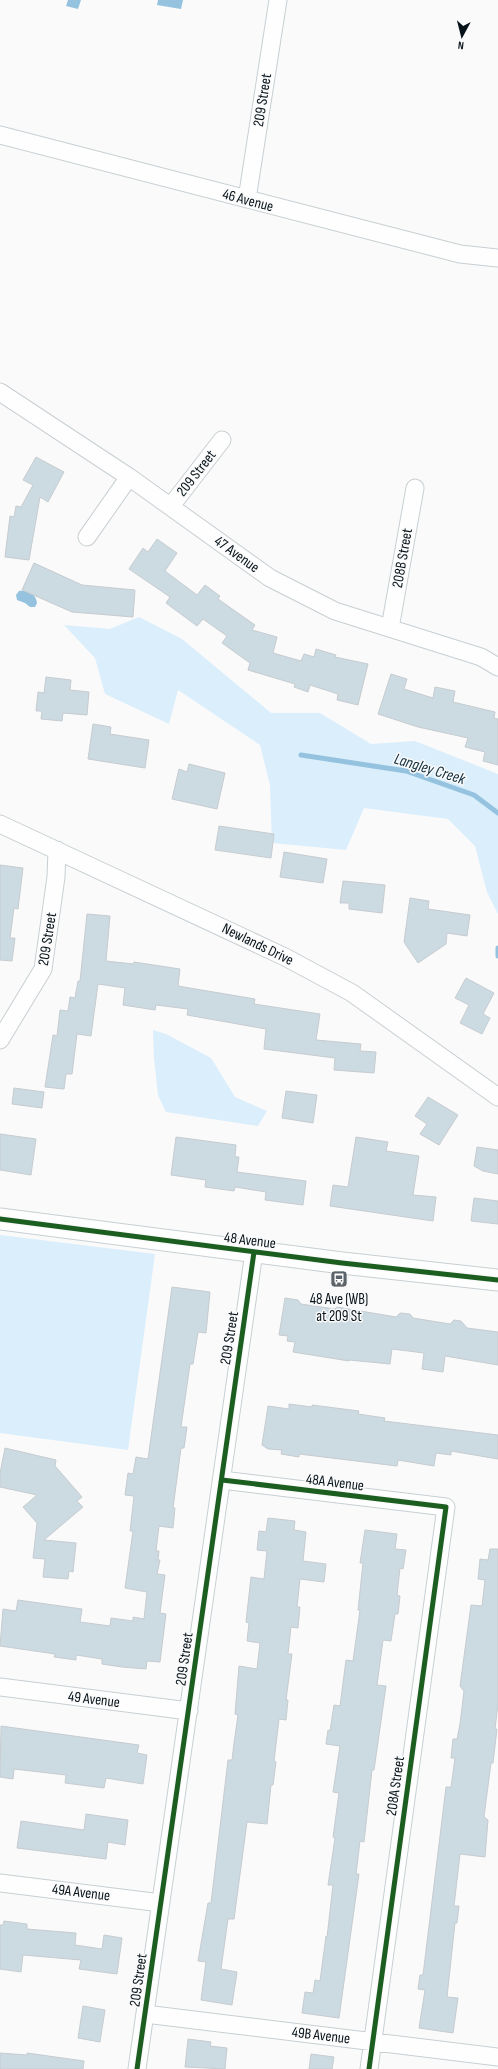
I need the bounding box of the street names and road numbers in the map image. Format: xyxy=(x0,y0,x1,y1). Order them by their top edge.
street label: 209 Street xyxy=(249,72,276,128)
street label: 46 Avenue xyxy=(220,185,275,216)
street label: 209 Street xyxy=(172,446,221,500)
street label: 208B Street xyxy=(388,526,417,589)
street label: 47 Avenue xyxy=(210,532,263,577)
street label: 209 Street xyxy=(34,911,61,967)
street label: Newlands Drive xyxy=(219,919,297,970)
street label: 48 Avenue xyxy=(223,1228,277,1253)
street label: 209 Street xyxy=(216,1310,243,1366)
street label: 48A Avenue xyxy=(305,1470,365,1495)
street label: 209 Street xyxy=(171,1631,198,1687)
street label: 49 Avenue xyxy=(67,1687,121,1712)
street label: 208A Street xyxy=(382,1755,409,1817)
street label: 49A Avenue xyxy=(51,1880,111,1905)
street label: 209 Street xyxy=(125,1952,152,2008)
street label: 49B Avenue xyxy=(291,2022,351,2049)

